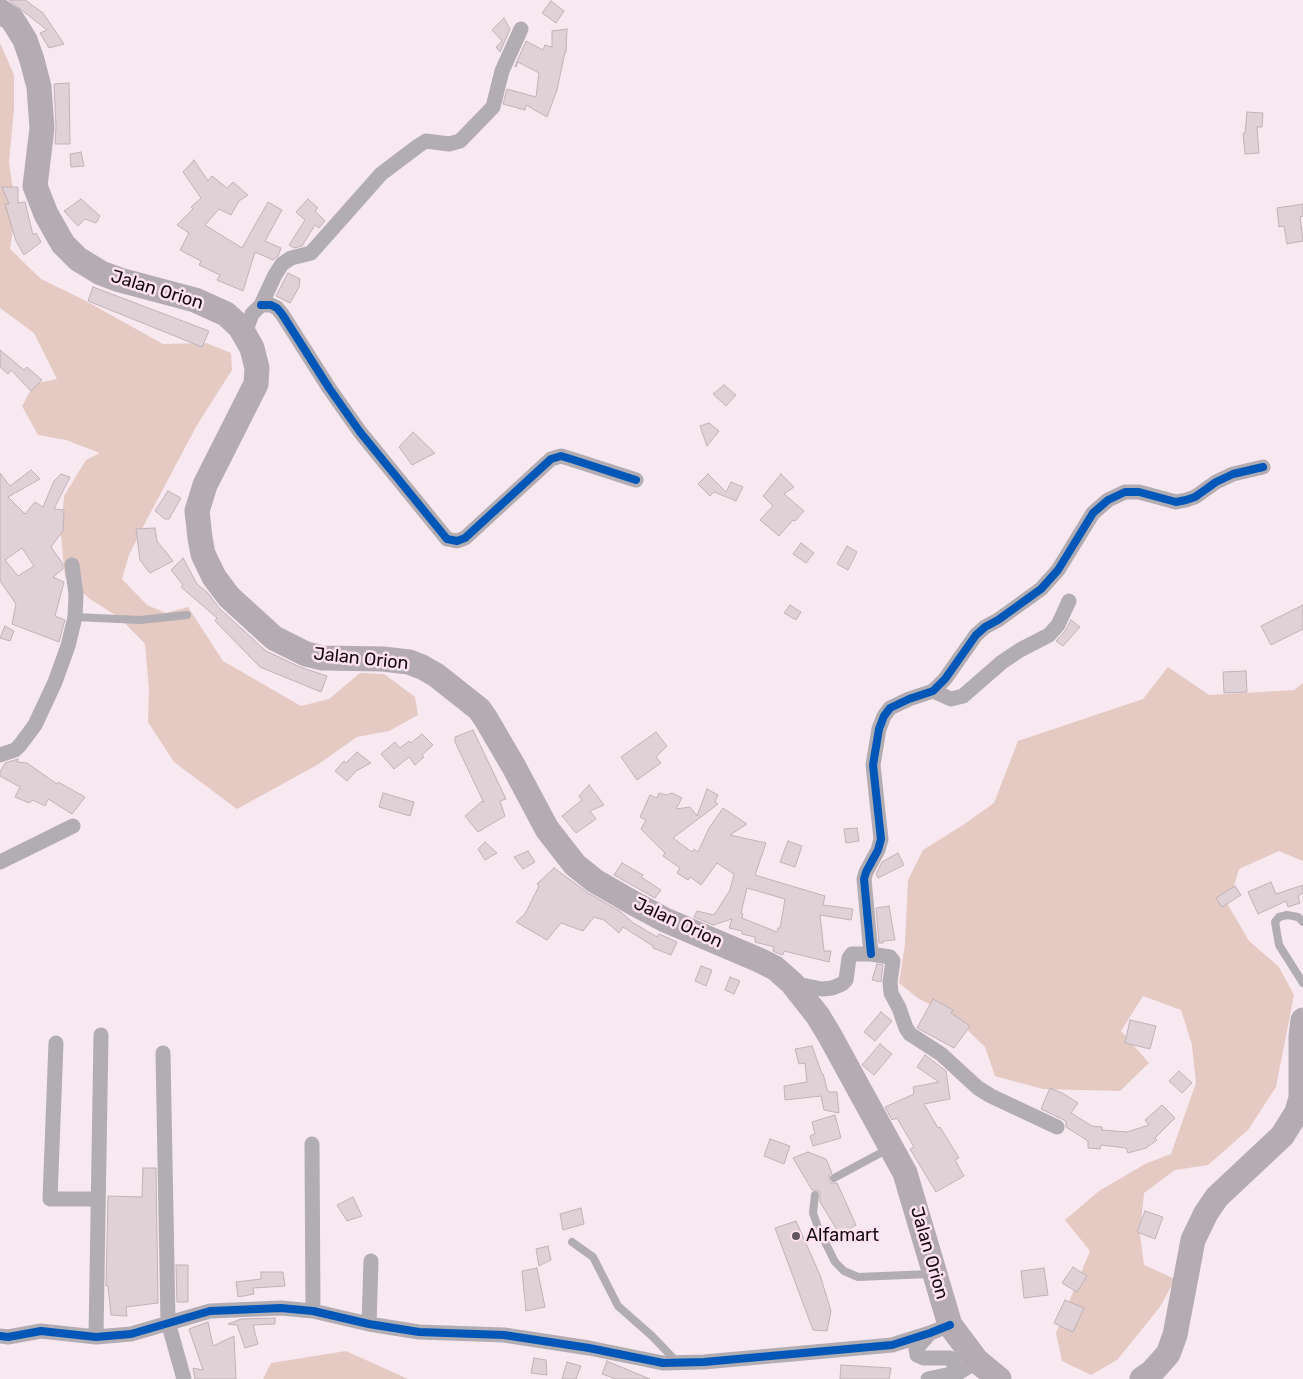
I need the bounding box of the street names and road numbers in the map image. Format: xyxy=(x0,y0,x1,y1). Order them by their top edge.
street label: Jalan Orion xyxy=(108,266,206,314)
street label: Jalan Orion xyxy=(312,643,410,675)
street label: Jalan Orion xyxy=(630,893,726,953)
street label: Jalan Orion xyxy=(905,1204,953,1302)

